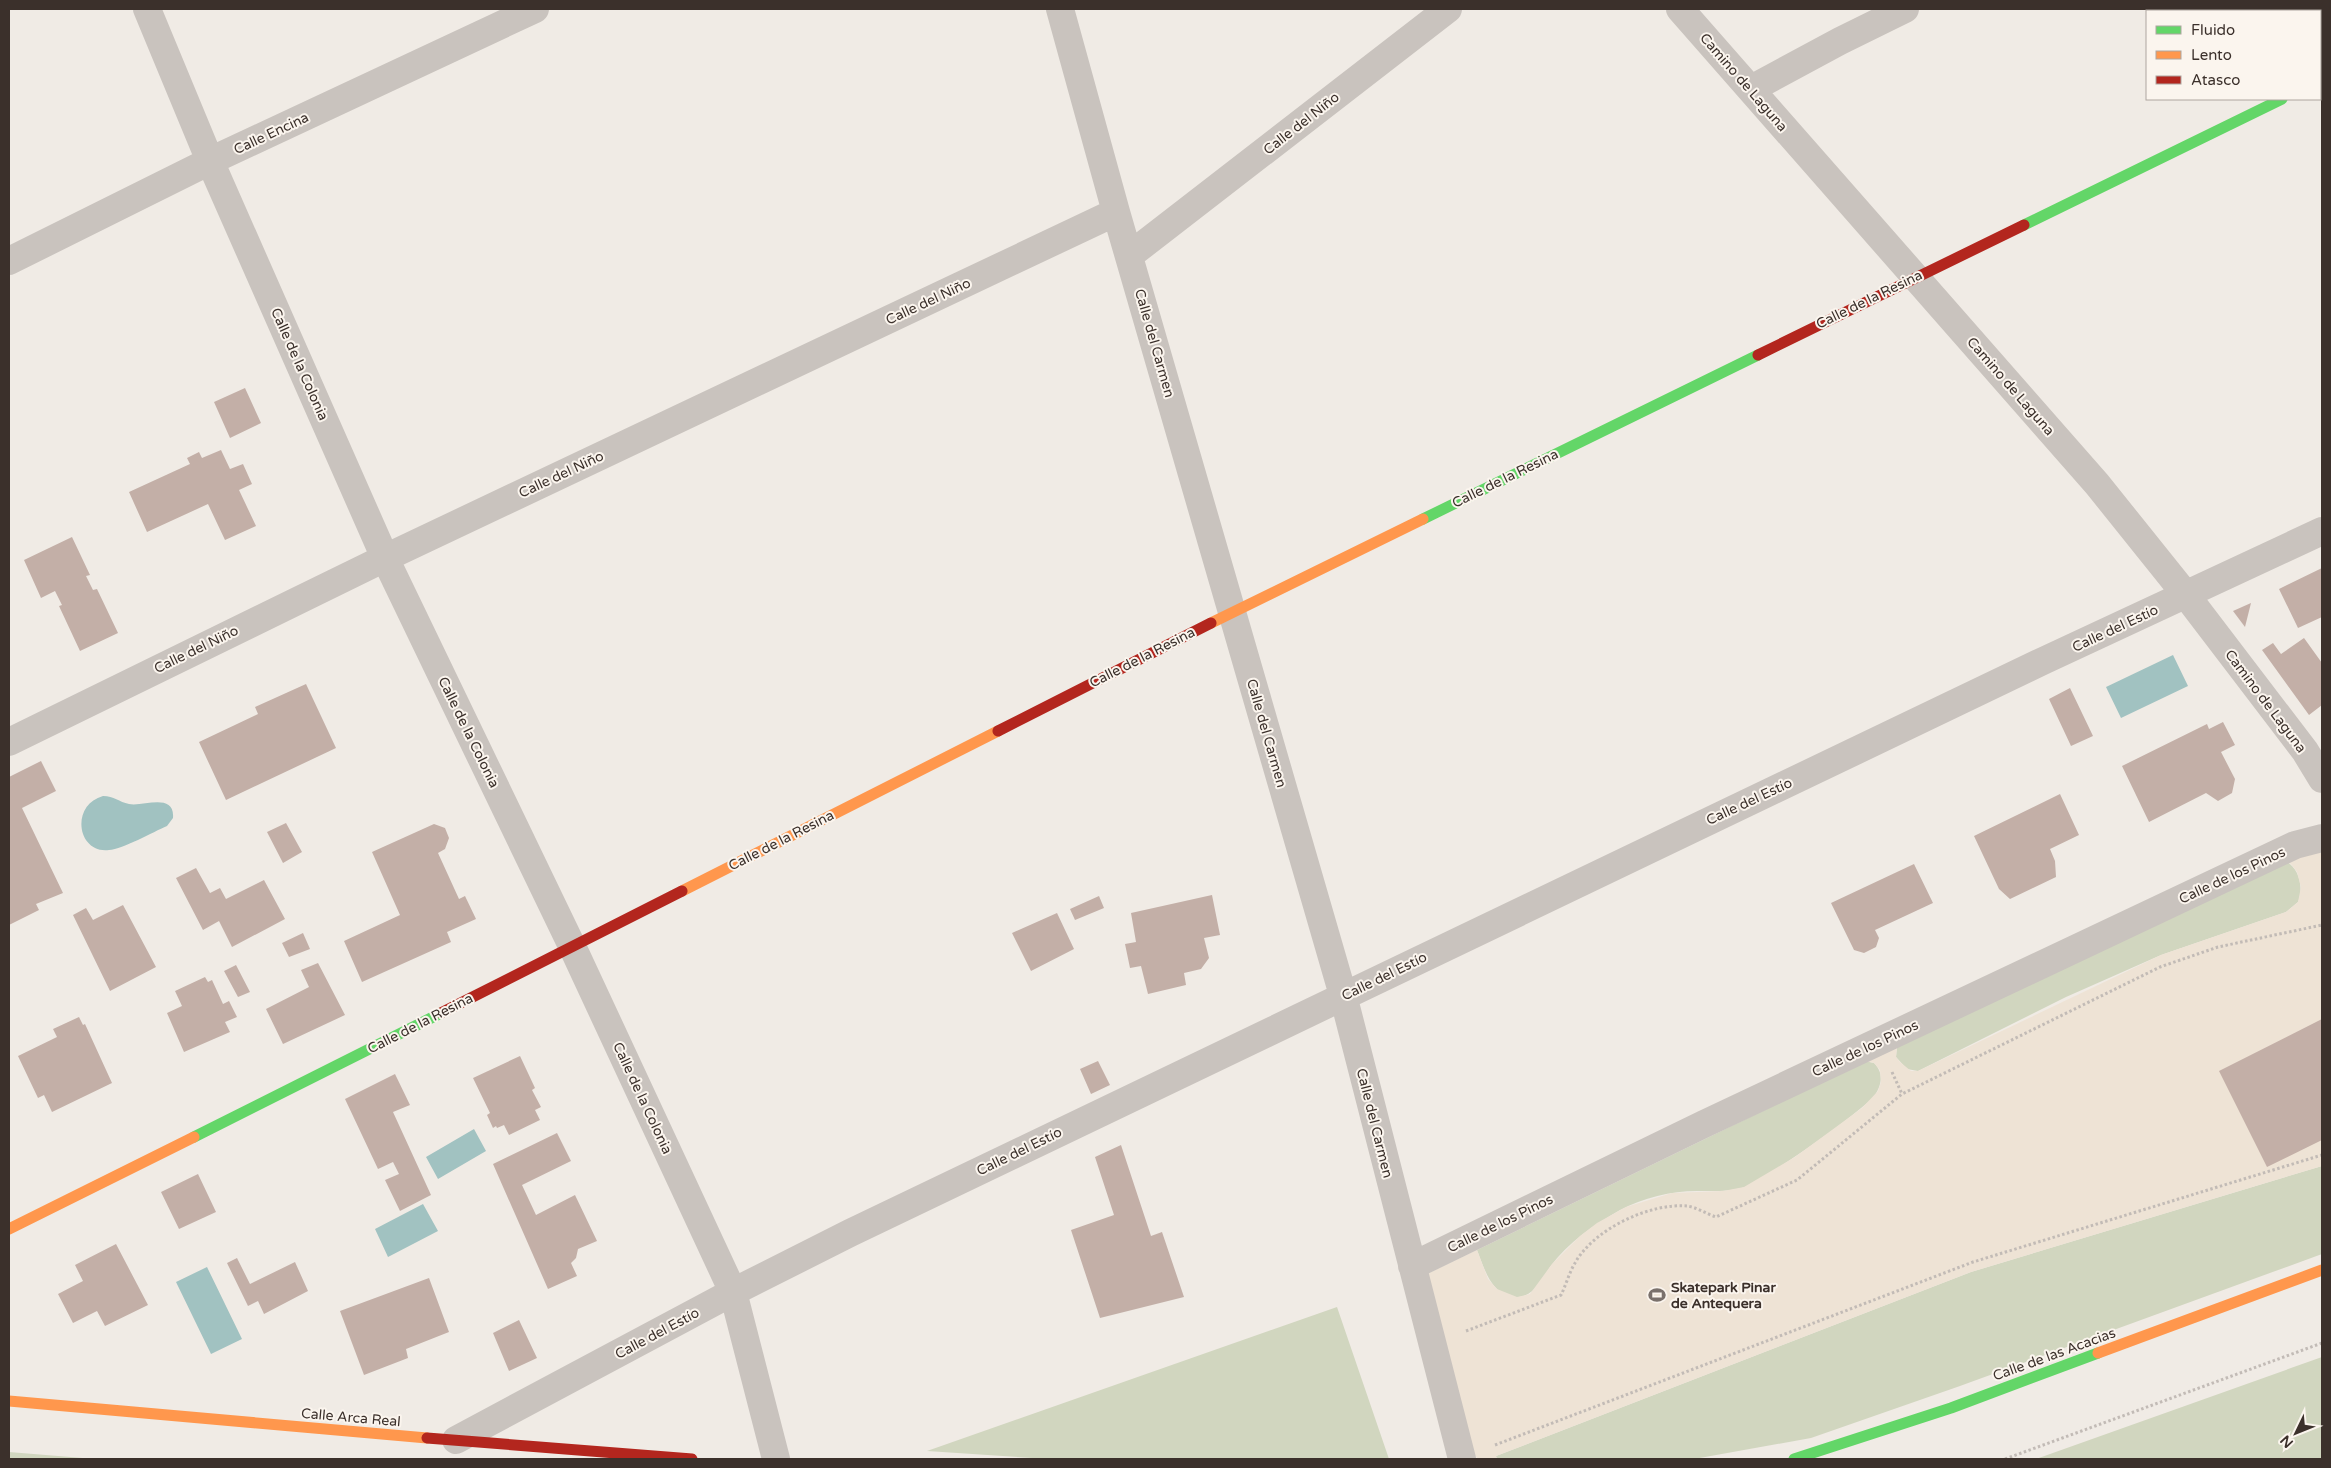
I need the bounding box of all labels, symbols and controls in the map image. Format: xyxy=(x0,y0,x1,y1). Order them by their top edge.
legend xyxy=(2146,10,2321,100)
text: Fluido xyxy=(2191,21,2235,39)
street label: Camino de Laguna xyxy=(1696,30,1791,135)
text: Lento xyxy=(2191,46,2232,64)
text: Atasco xyxy=(2191,71,2240,89)
street label: Calle del Niño xyxy=(1260,88,1343,158)
street label: Calle Encina xyxy=(231,109,311,158)
street label: Calle de la Resina xyxy=(1813,266,1925,333)
street label: Calle del Niño xyxy=(883,274,973,329)
street label: Calle del Carmen xyxy=(1131,287,1178,399)
street label: Calle de la Colonia xyxy=(267,305,332,423)
street label: Camino de Laguna xyxy=(1963,334,2058,439)
street label: Calle de la Resina xyxy=(1449,445,1561,512)
street label: Calle del Niño xyxy=(516,447,606,502)
street label: Calle del Estío xyxy=(2070,601,2161,656)
street label: Calle del Niño xyxy=(151,622,241,677)
street label: Calle de la Resina xyxy=(1087,624,1198,691)
street label: Camino de Laguna xyxy=(2221,646,2310,756)
street label: Calle de la Colonia xyxy=(434,674,503,791)
street label: Calle del Carmen xyxy=(1243,677,1290,789)
street label: Calle del Estío xyxy=(1704,774,1795,829)
street label: Calle de la Resina xyxy=(726,807,837,874)
street label: Calle de los Pinos xyxy=(2176,843,2288,908)
street label: Calle del Estío xyxy=(1339,948,1430,1004)
street label: Calle de la Resina xyxy=(365,990,476,1057)
street label: Calle de los Pinos xyxy=(1809,1016,1921,1081)
street label: Calle de la Colonia xyxy=(609,1040,676,1157)
street label: Calle del Carmen xyxy=(1353,1067,1396,1180)
street label: Calle del Estío xyxy=(974,1123,1065,1179)
street label: Calle de los Pinos xyxy=(1445,1190,1556,1256)
place label: Skatepark Pinar de Antequera xyxy=(1671,1279,1776,1312)
sports icon: Skatepark Pinar de Antequera xyxy=(1647,1285,1667,1305)
street label: Calle del Estío xyxy=(612,1304,702,1363)
street label: Calle de las Acacias xyxy=(1990,1324,2118,1385)
street label: Calle Arca Real xyxy=(300,1405,401,1430)
north arrow xyxy=(2271,1408,2321,1458)
text: N xyxy=(2277,1432,2297,1451)

